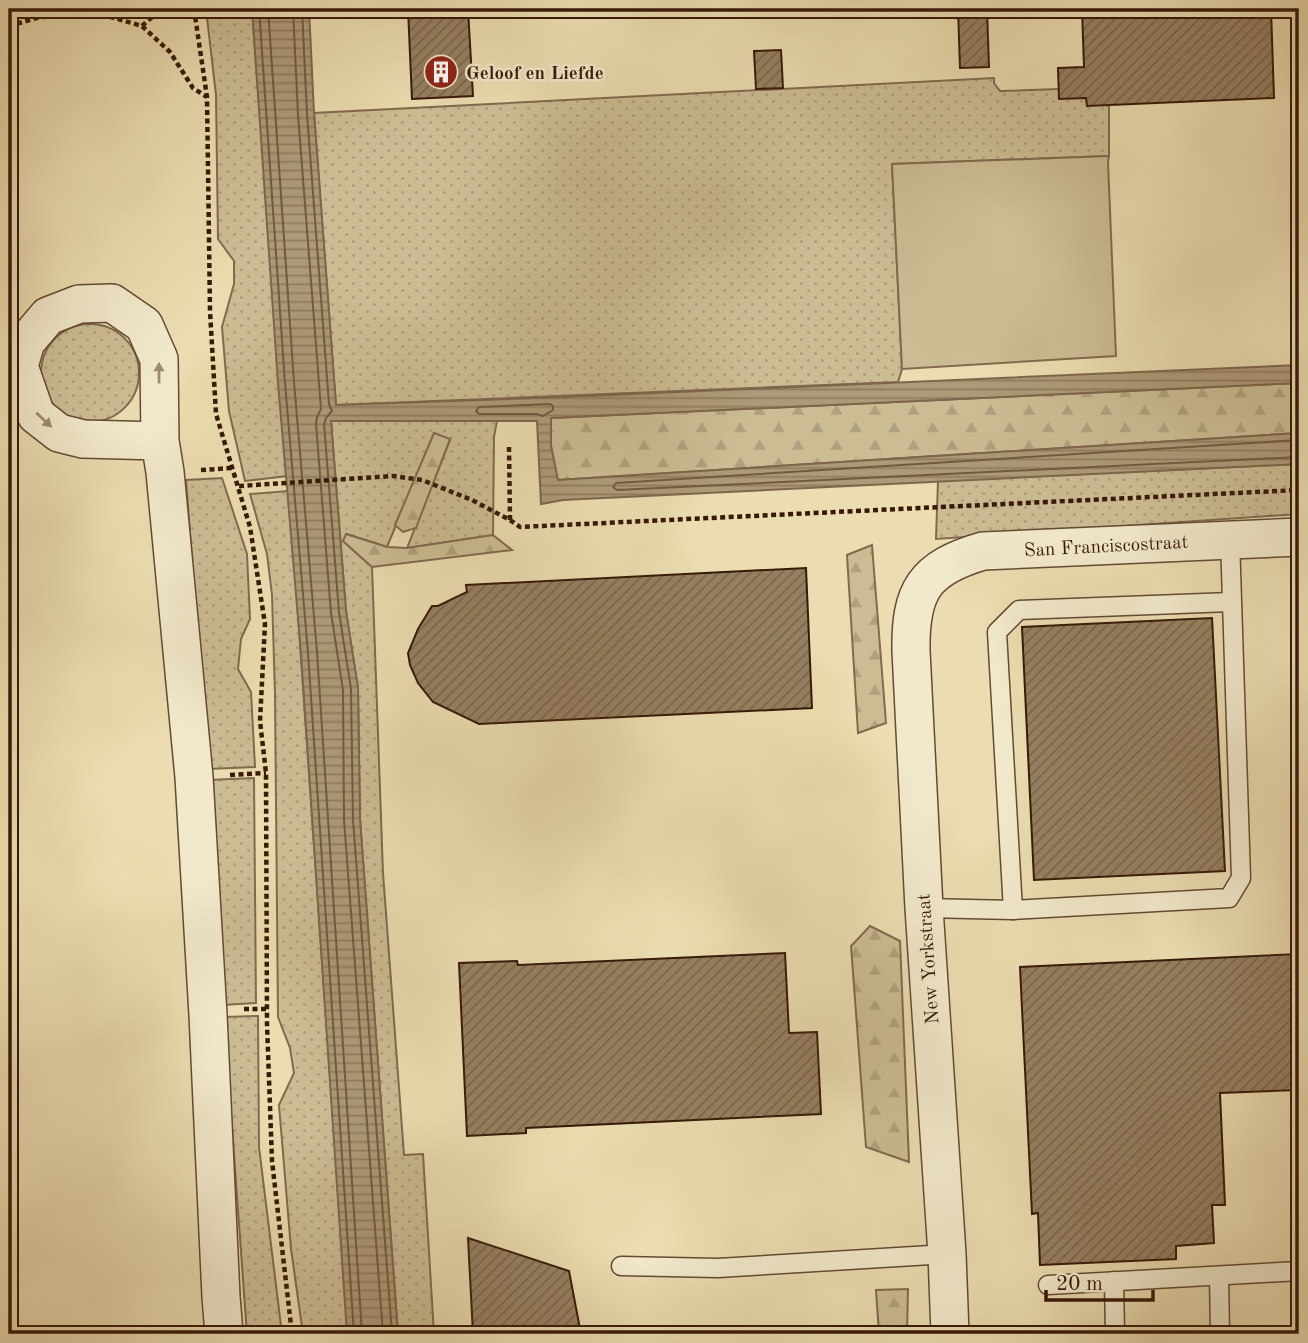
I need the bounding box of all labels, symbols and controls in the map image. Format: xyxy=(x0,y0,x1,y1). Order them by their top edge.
building icon: Geloof en Liefde xyxy=(422,53,460,91)
place label: Geloof en Liefde xyxy=(466,65,604,84)
one-way arrow xyxy=(154,362,165,384)
one-way arrow xyxy=(35,411,52,428)
street label: San Franciscostraat xyxy=(1023,534,1189,561)
street label: New Yorkstraat xyxy=(915,893,944,1025)
scale bar xyxy=(1046,1259,1152,1303)
text: 20 m xyxy=(1056,1274,1103,1295)

